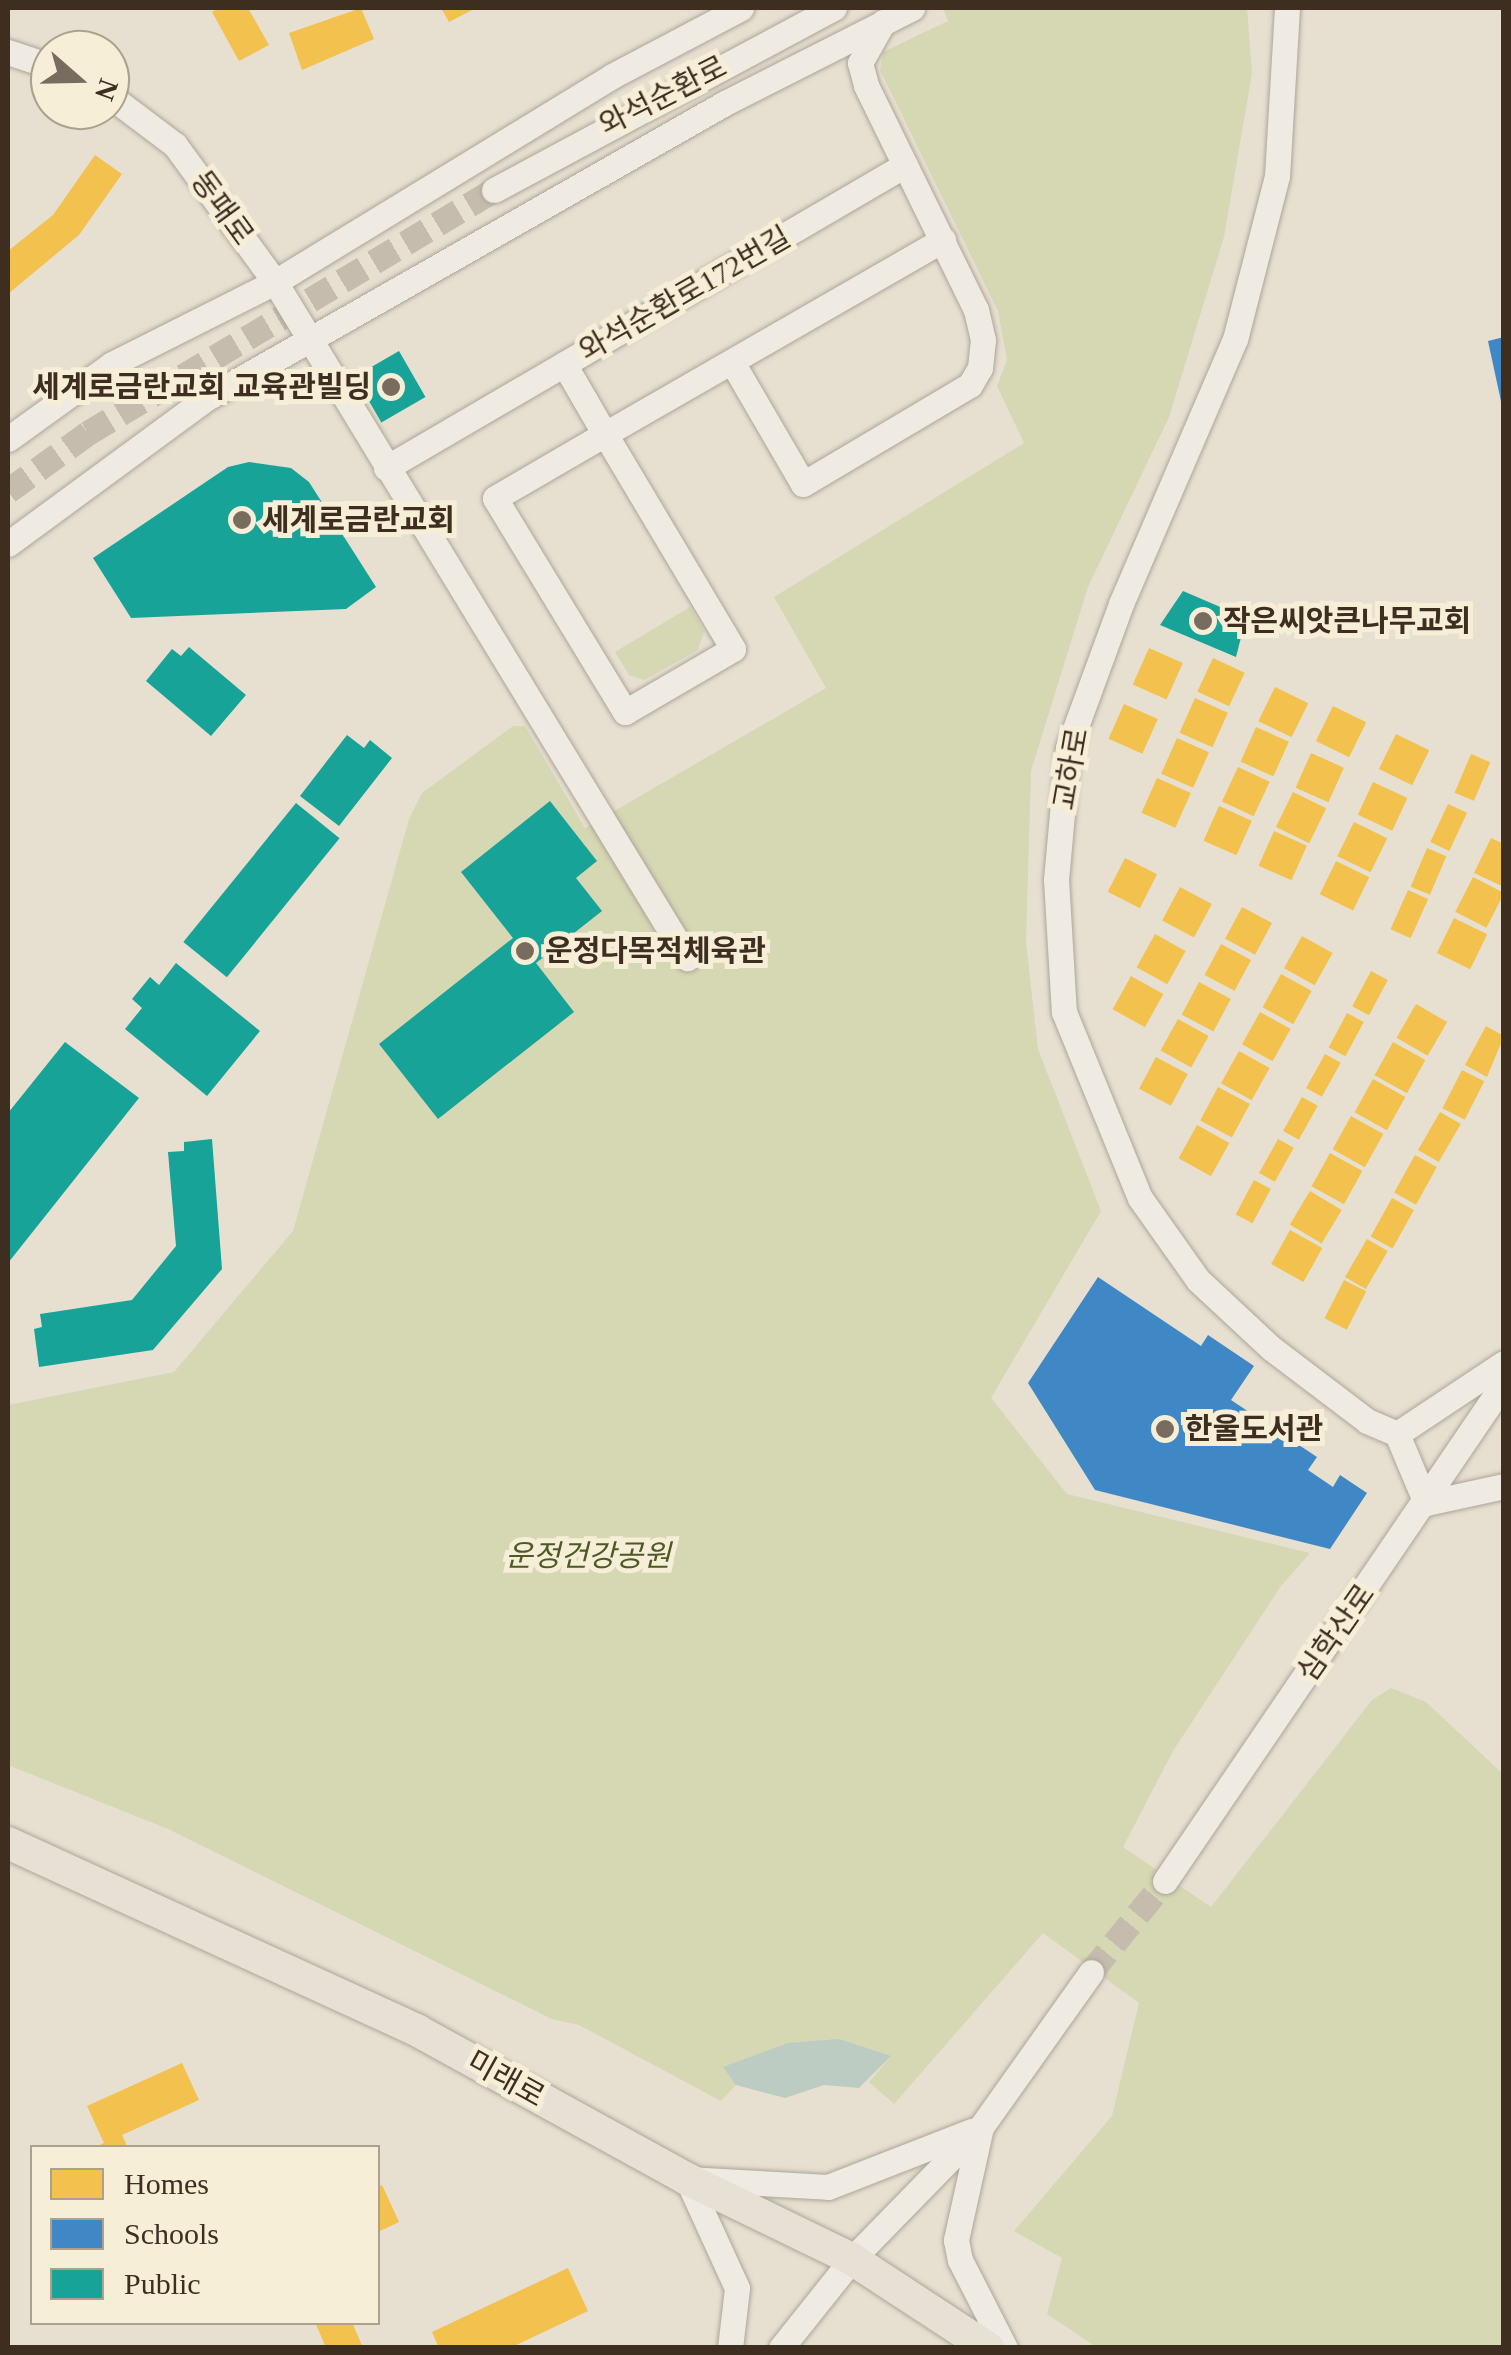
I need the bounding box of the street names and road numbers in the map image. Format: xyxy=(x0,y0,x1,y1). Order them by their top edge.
street label: 와석순환로 xyxy=(593,49,733,143)
street label: 동패로 xyxy=(183,164,261,252)
street label: 와석순환로172번길 xyxy=(573,219,797,369)
street label: 교하로 xyxy=(1046,725,1096,813)
street label: 심학산로 xyxy=(1290,1577,1382,1689)
street label: 미래로 xyxy=(461,2043,551,2115)

